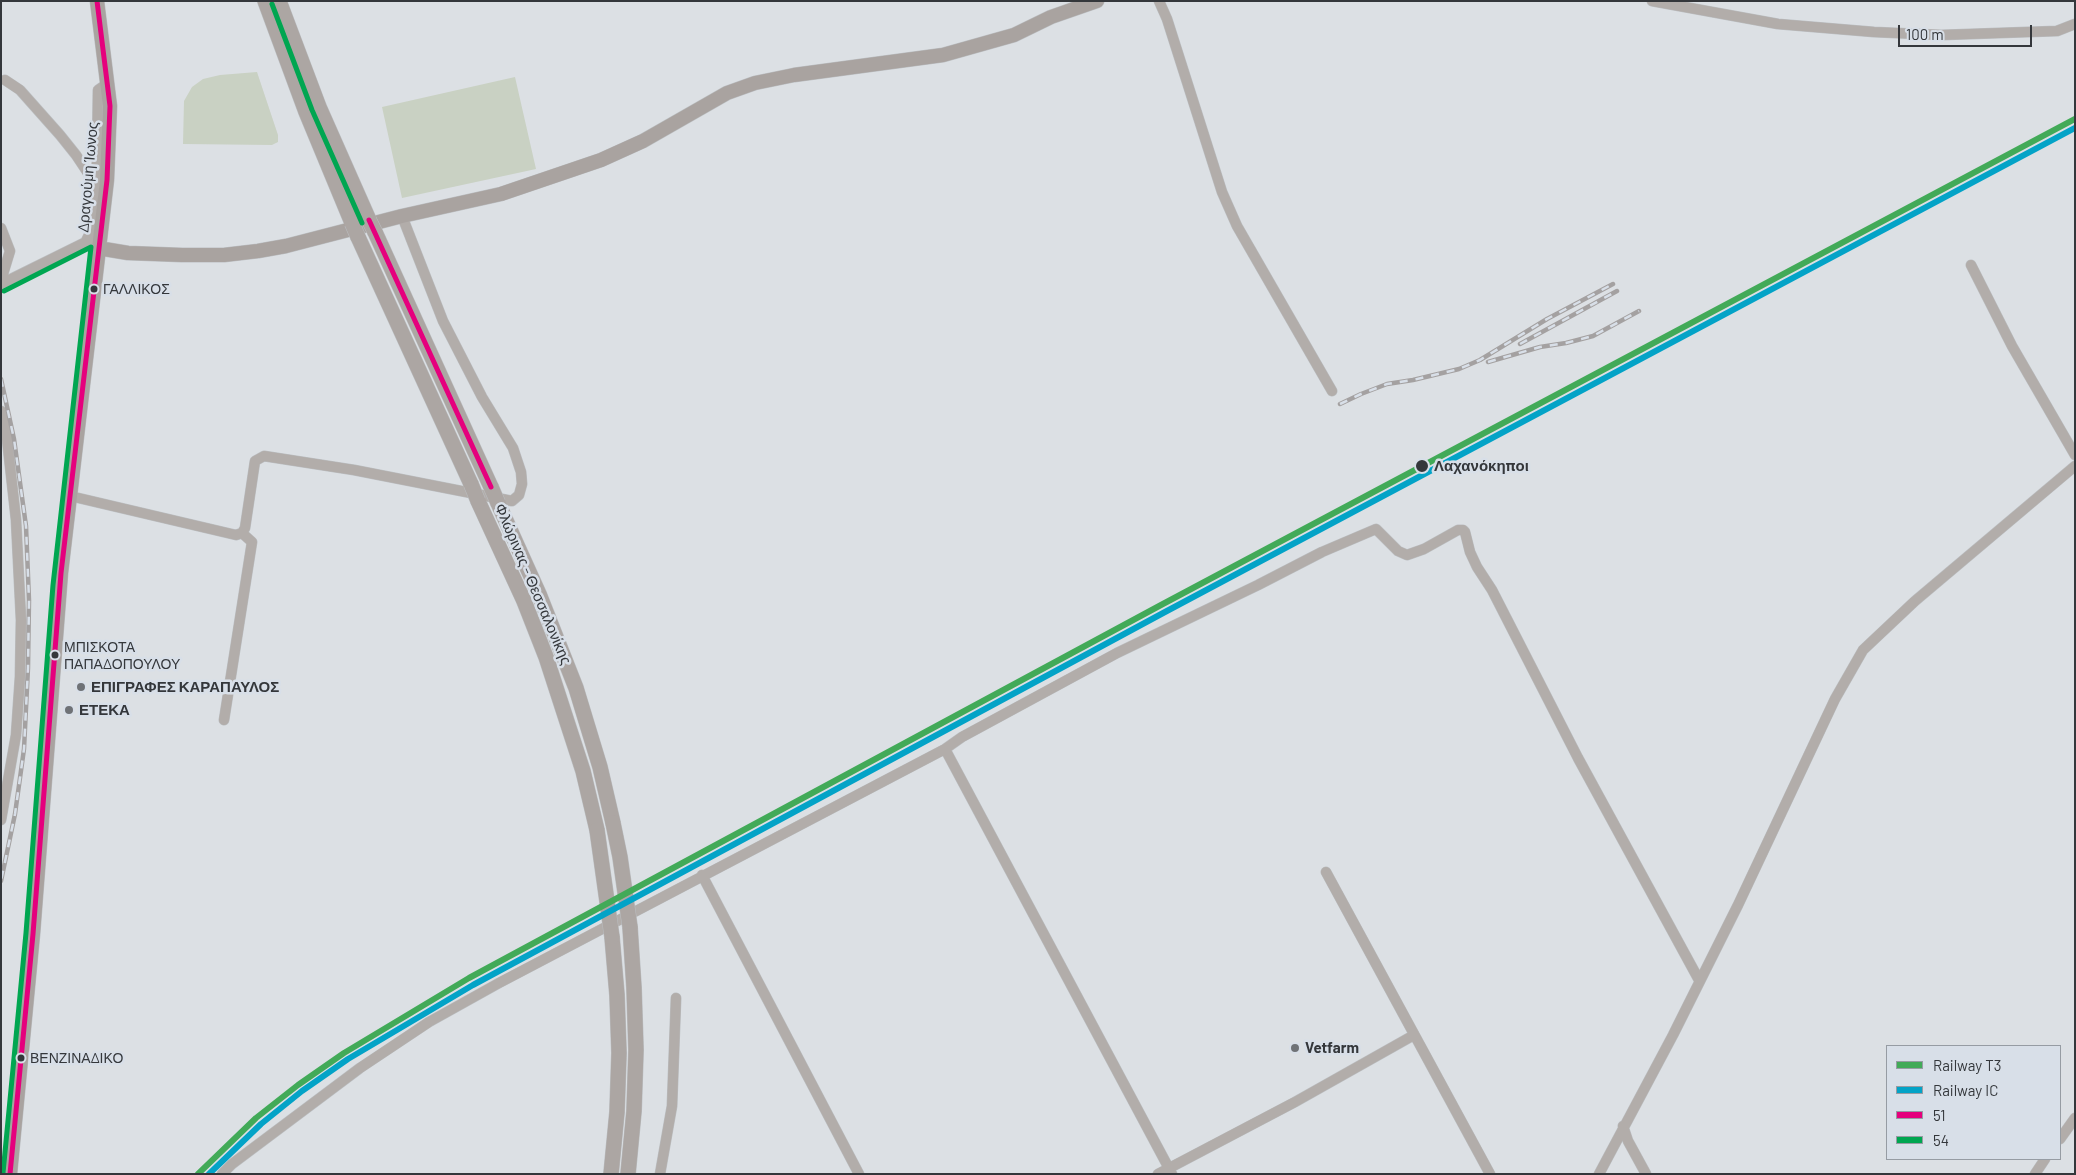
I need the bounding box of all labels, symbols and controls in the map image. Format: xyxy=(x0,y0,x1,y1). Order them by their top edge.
scale bar xyxy=(1901,15,2035,47)
text: 100 m xyxy=(1906,25,1944,43)
street label: Δραγούμη Ίωνος xyxy=(74,121,102,233)
place label: ΓΑΛΛΙΚΟΣ xyxy=(103,281,170,297)
marker: ΓΑΛΛΙΚΟΣ xyxy=(89,284,99,294)
place label: Λαχανόκηποι xyxy=(1434,457,1529,475)
marker: Λαχανόκηποι xyxy=(1414,458,1430,474)
street label: Φλώρινας - Θεσσαλονίκης xyxy=(491,501,575,667)
place label: ΜΠΙΣΚΟΤΑ ΠΑΠΑΔΟΠΟΥΛΟΥ xyxy=(64,639,180,672)
marker: ΜΠΙΣΚΟΤΑ ΠΑΠΑΔΟΠΟΥΛΟΥ xyxy=(50,650,60,660)
place label: ΕΠΙΓΡΑΦΕΣ ΚΑΡΑΠΑΥΛΟΣ xyxy=(91,678,279,696)
marker: ΕΠΙΓΡΑΦΕΣ ΚΑΡΑΠΑΥΛΟΣ xyxy=(75,681,87,693)
place label: ΕΤΕΚΑ xyxy=(79,701,130,719)
marker: ΕΤΕΚΑ xyxy=(63,704,75,716)
place label: Vetfarm xyxy=(1305,1039,1359,1057)
marker: Vetfarm xyxy=(1289,1042,1301,1054)
legend xyxy=(1886,1045,2061,1160)
place label: ΒΕΝΖΙΝΑΔΙΚΟ xyxy=(30,1050,123,1066)
marker: ΒΕΝΖΙΝΑΔΙΚΟ xyxy=(16,1053,26,1063)
text: Railway T3 xyxy=(1933,1056,2002,1074)
text: Railway IC xyxy=(1933,1081,1998,1099)
text: 51 xyxy=(1933,1106,1946,1124)
text: 54 xyxy=(1933,1131,1949,1149)

